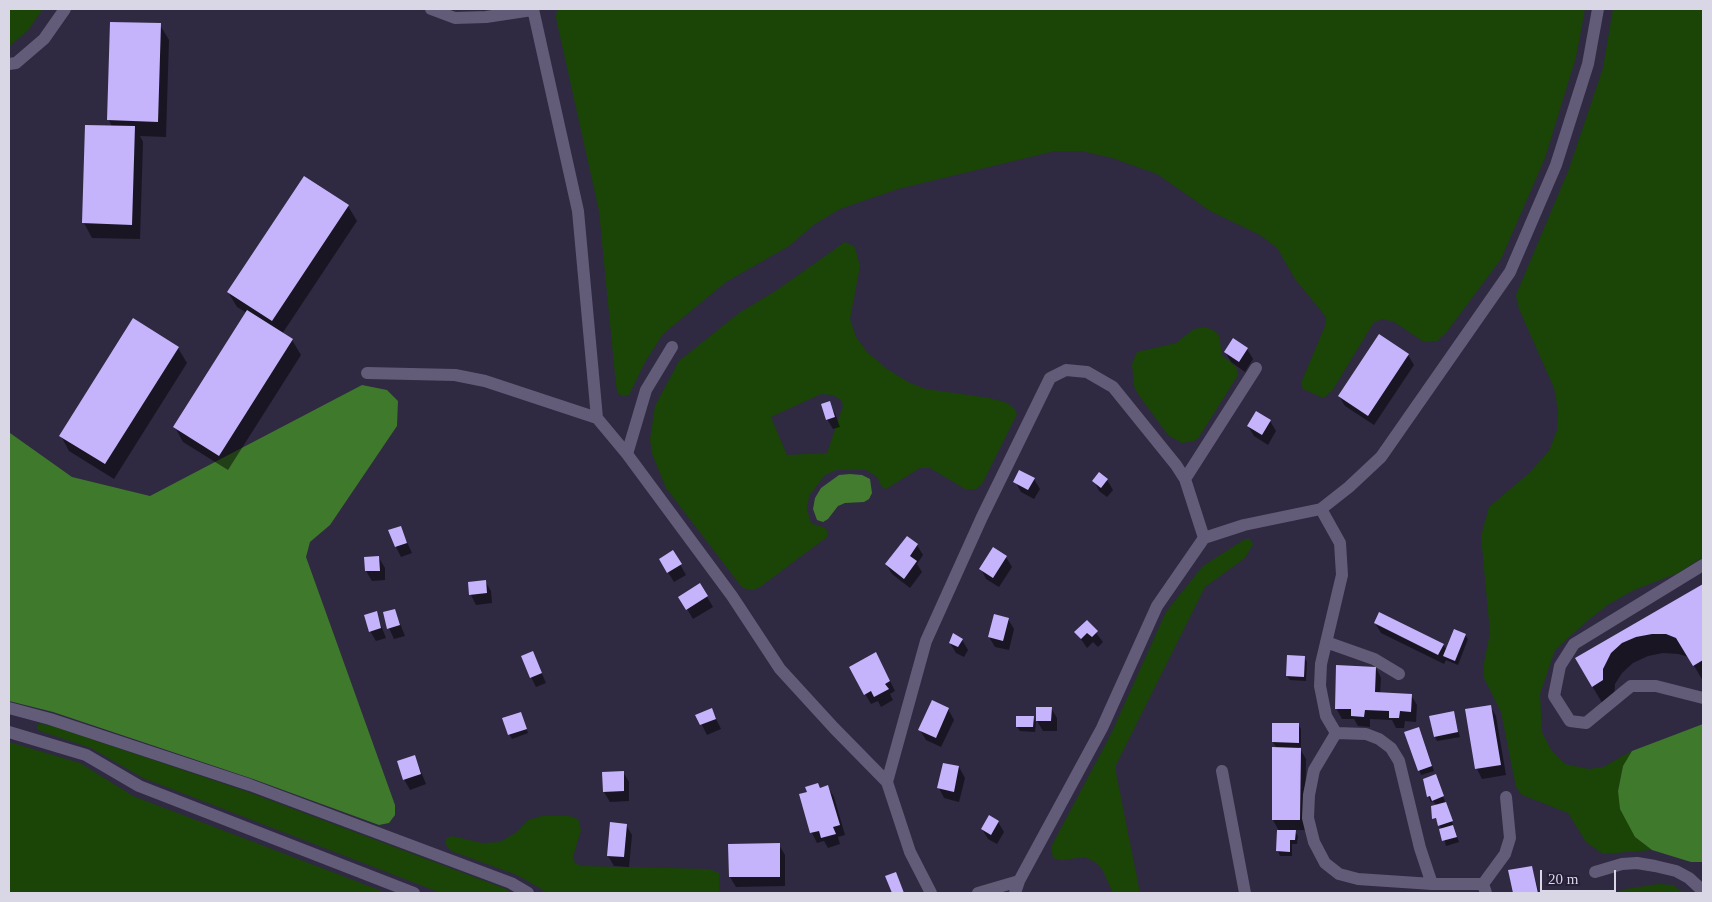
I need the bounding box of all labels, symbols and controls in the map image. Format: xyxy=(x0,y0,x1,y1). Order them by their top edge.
scale bar xyxy=(1542,860,1618,892)
text: 20 m xyxy=(1548,871,1578,887)

